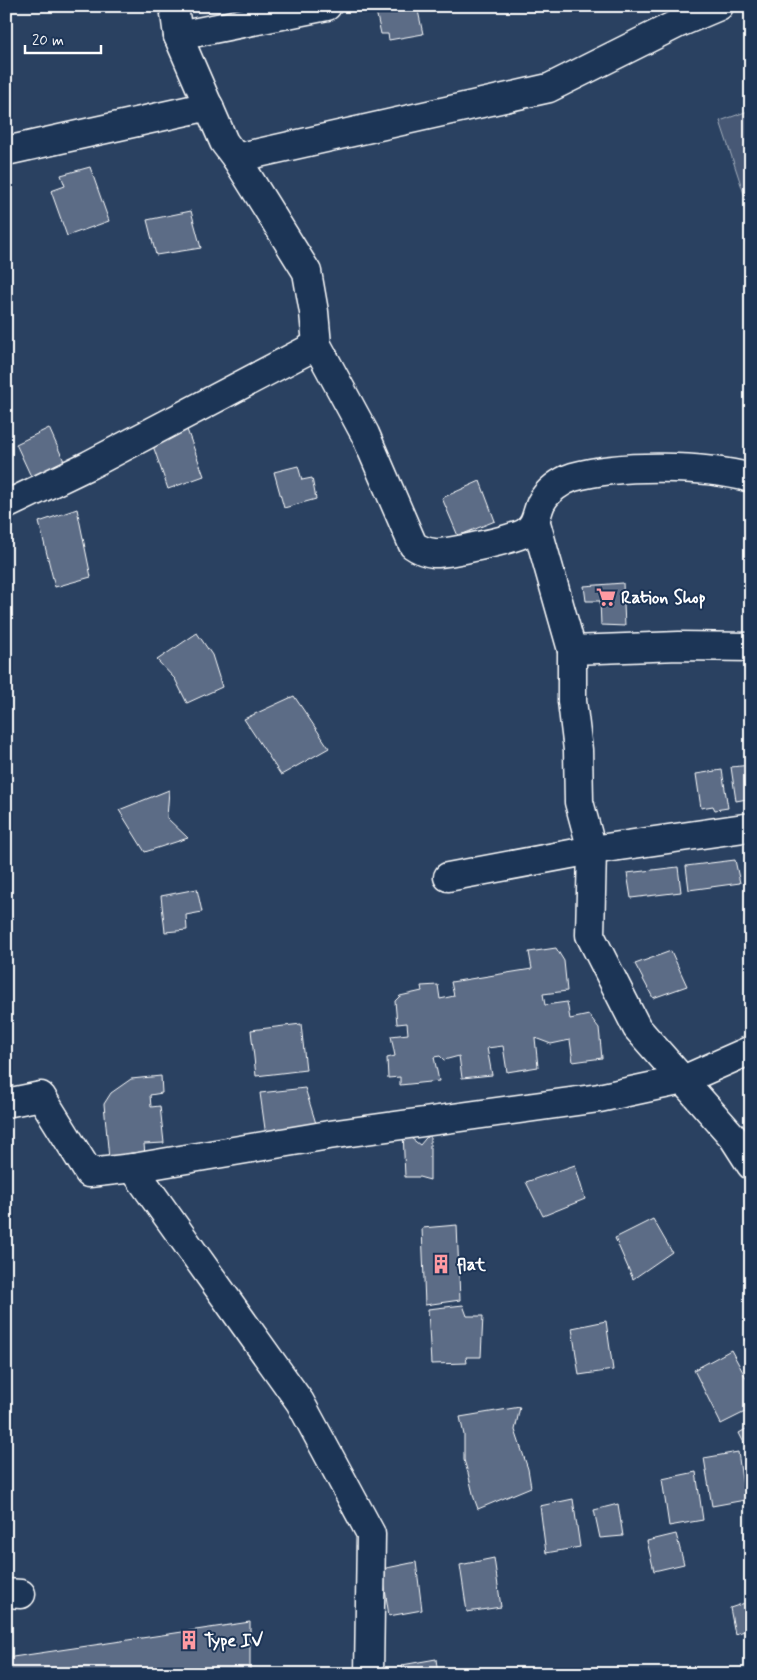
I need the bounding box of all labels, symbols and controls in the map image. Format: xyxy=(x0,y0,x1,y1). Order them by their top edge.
scale bar xyxy=(25,22,101,54)
text: 20 m xyxy=(32,31,64,51)
supermarket icon: Ration Shop xyxy=(595,586,617,608)
place label: Ration Shop xyxy=(621,586,706,610)
building icon: flat xyxy=(430,1253,452,1275)
place label: flat xyxy=(456,1253,486,1277)
building icon: Type IV xyxy=(178,1629,200,1651)
place label: Type IV xyxy=(204,1629,263,1653)

